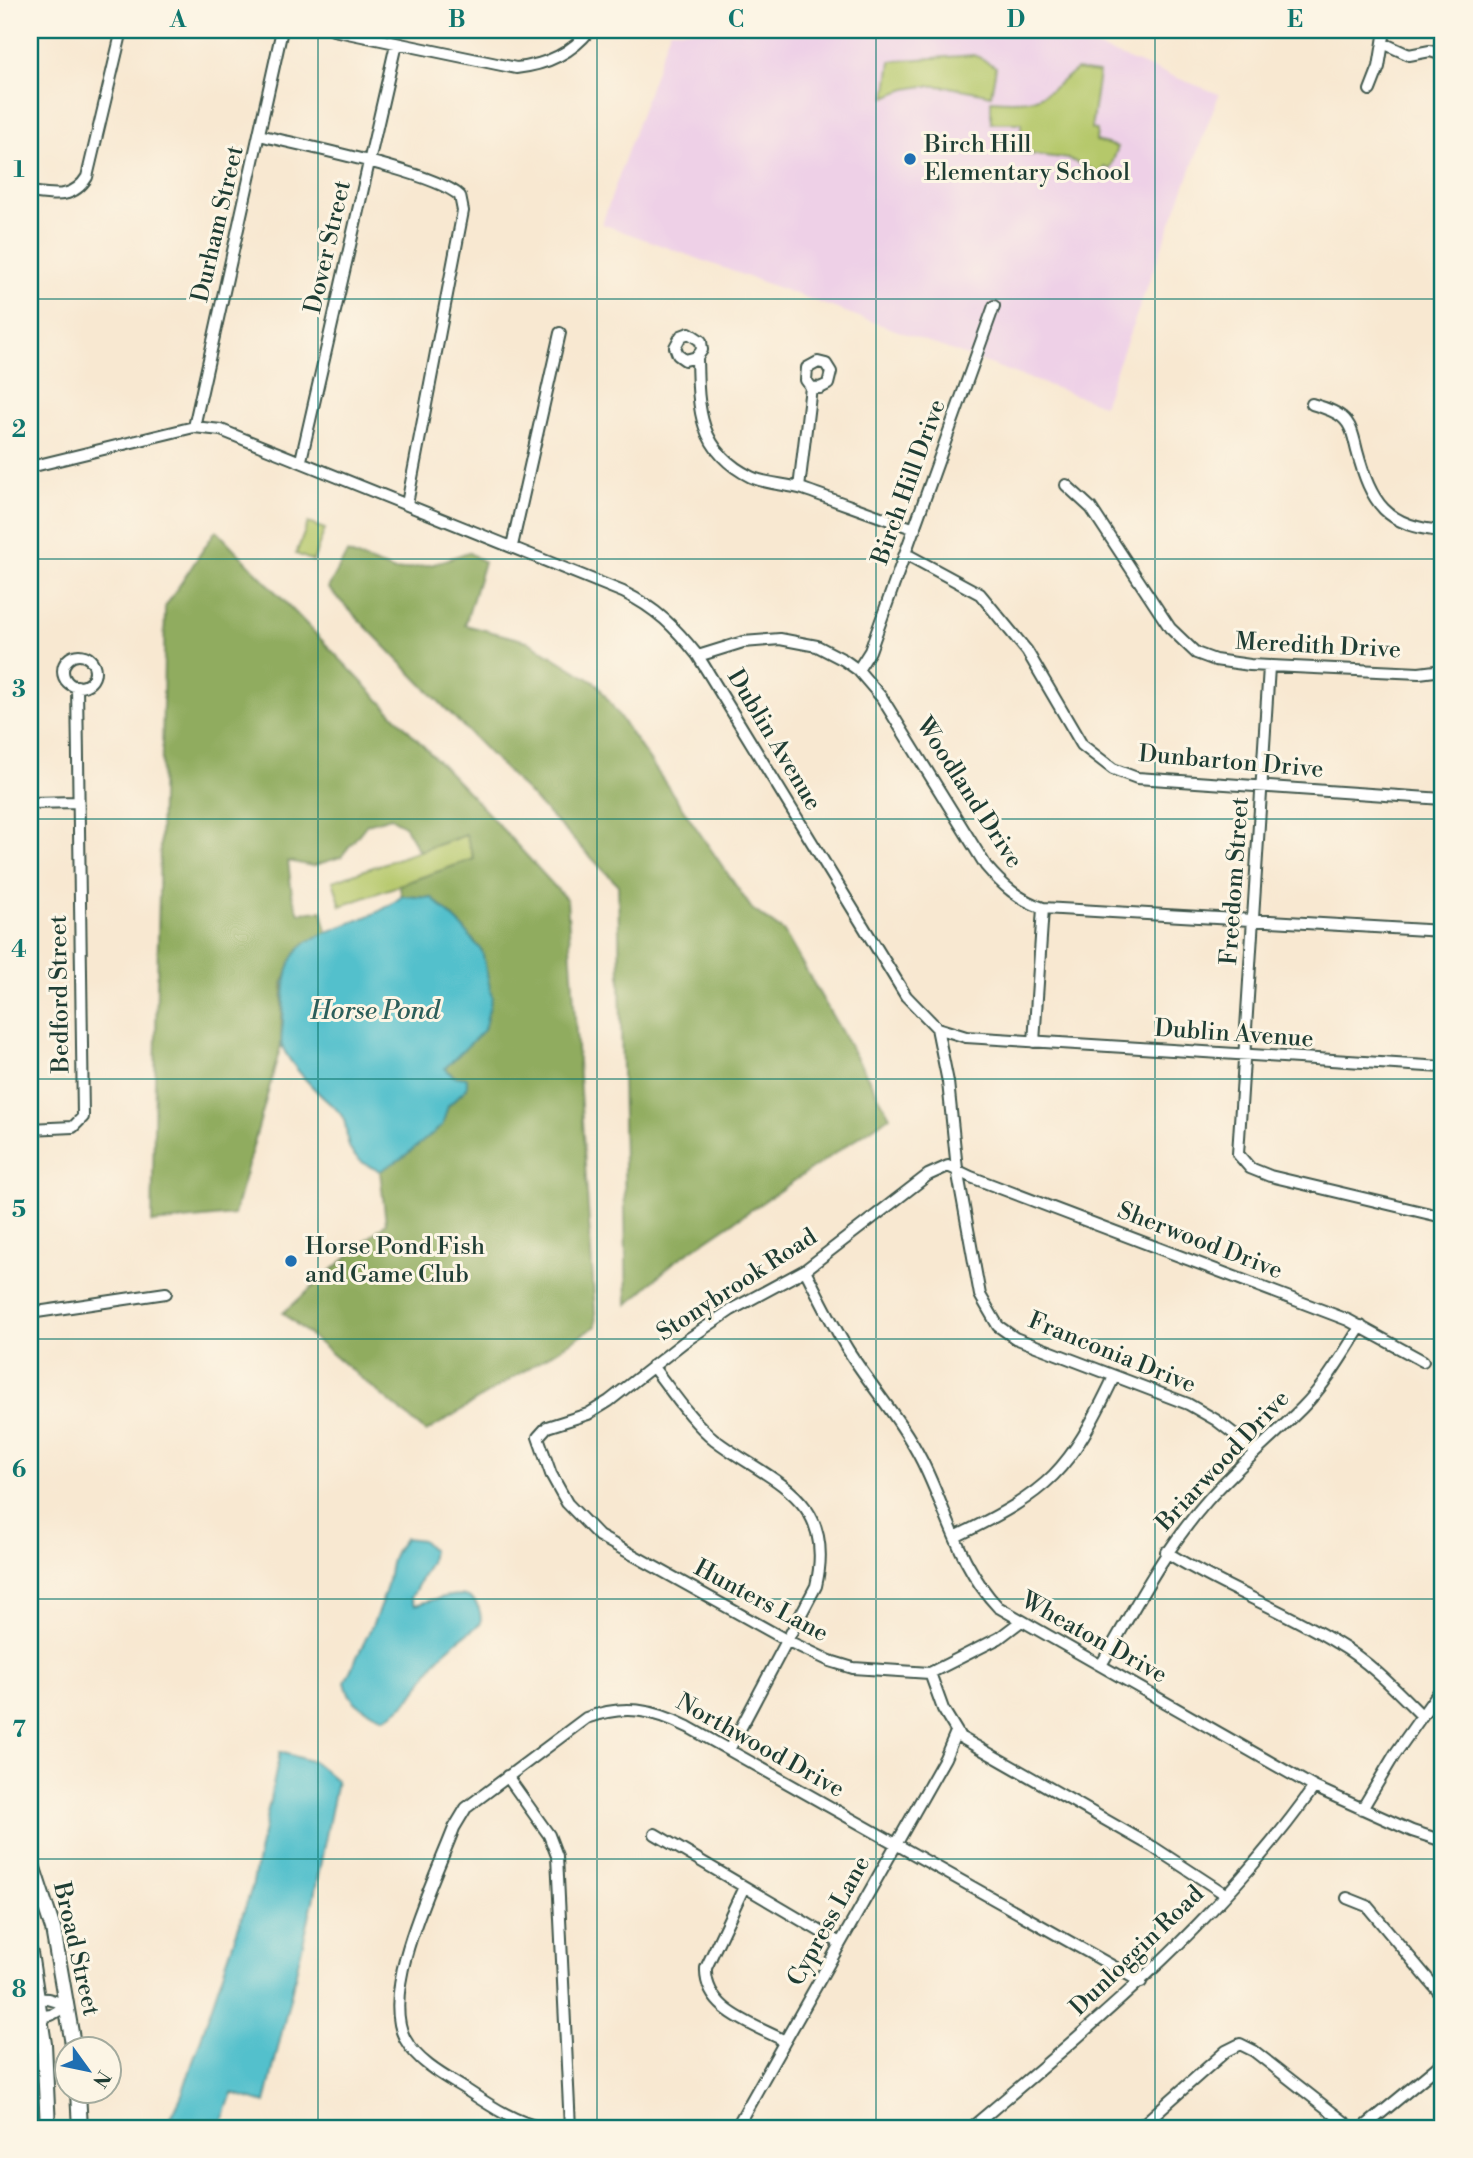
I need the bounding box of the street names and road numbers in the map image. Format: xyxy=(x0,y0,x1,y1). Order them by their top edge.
street label: Durham Street xyxy=(185,142,251,305)
street label: Dover Street xyxy=(298,177,358,317)
street label: Birch Hill Drive xyxy=(865,395,953,570)
street label: Meredith Drive xyxy=(1234,627,1402,665)
street label: Dublin Avenue xyxy=(720,664,828,816)
street label: Woodland Drive xyxy=(908,711,1029,874)
street label: Dunbarton Drive xyxy=(1137,739,1325,785)
street label: Freedom Street xyxy=(1214,796,1256,966)
street label: Bedford Street xyxy=(44,914,76,1074)
street label: Dublin Avenue xyxy=(1153,1013,1315,1055)
street label: Sherwood Drive xyxy=(1113,1196,1287,1286)
street label: Stonybrook Road xyxy=(651,1222,823,1348)
street label: Franconia Drive xyxy=(1024,1306,1200,1400)
street label: Briarwood Drive xyxy=(1149,1384,1296,1539)
street label: Hunters Lane xyxy=(689,1553,833,1649)
street label: Wheaton Drive xyxy=(1015,1585,1172,1690)
street label: Northwood Drive xyxy=(671,1687,849,1805)
street label: Cypress Lane xyxy=(781,1851,877,1991)
street label: Broad Street xyxy=(46,1878,106,2019)
street label: Dunloggin Road xyxy=(1064,1879,1211,2023)

